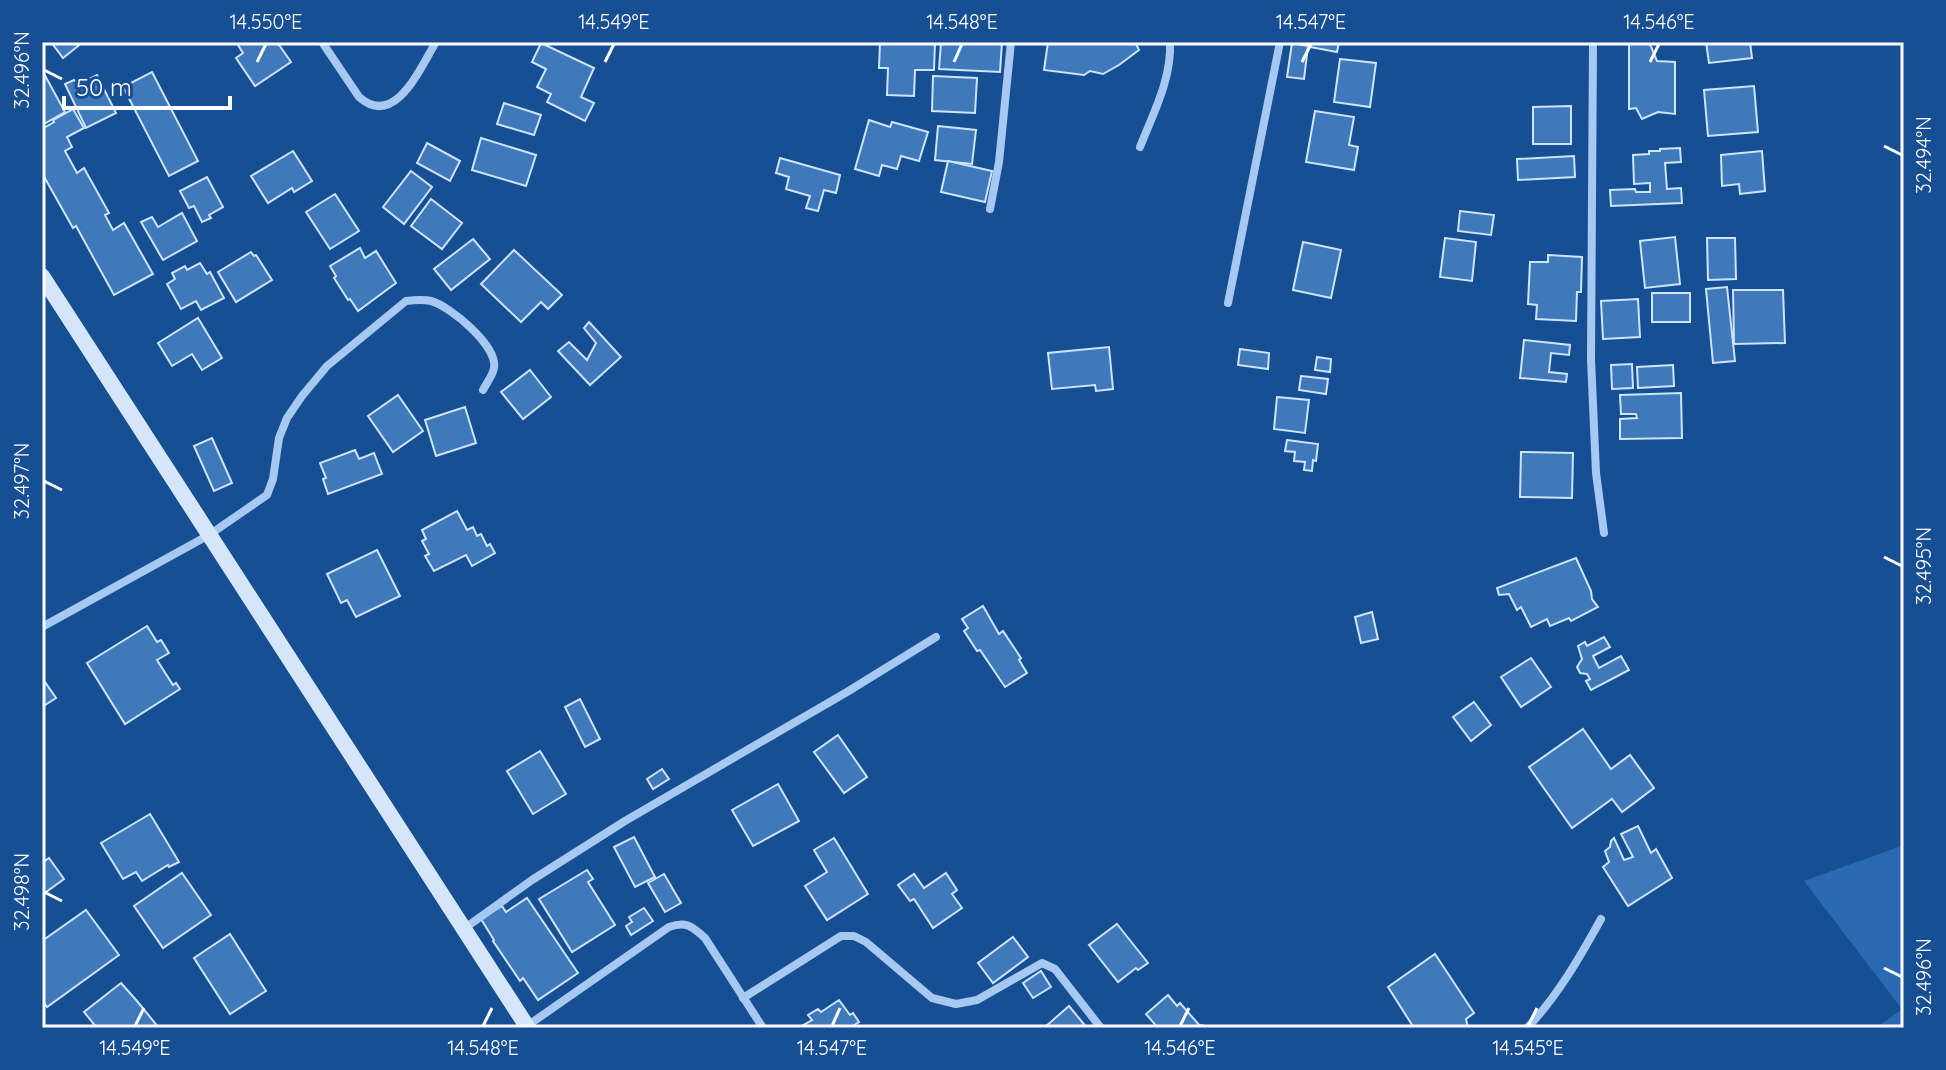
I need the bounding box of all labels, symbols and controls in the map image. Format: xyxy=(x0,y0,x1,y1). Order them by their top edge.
text: 14.550°E xyxy=(230,9,302,34)
text: 14.549°E xyxy=(578,9,650,34)
text: 14.548°E xyxy=(926,9,998,34)
text: 14.547°E xyxy=(1276,9,1346,34)
text: 14.546°E xyxy=(1623,9,1695,34)
text: 32.496°N xyxy=(9,31,34,109)
scale bar xyxy=(64,60,230,110)
text: 50 m xyxy=(76,72,132,102)
text: 32.494°N xyxy=(1911,116,1936,194)
text: 32.497°N xyxy=(9,443,34,519)
text: 32.495°N xyxy=(1911,527,1936,605)
text: 32.498°N xyxy=(9,853,34,931)
text: 32.496°N xyxy=(1911,938,1936,1016)
text: 14.549°E xyxy=(99,1035,171,1060)
text: 14.548°E xyxy=(447,1035,519,1060)
text: 14.547°E xyxy=(797,1035,867,1060)
text: 14.546°E xyxy=(1144,1035,1216,1060)
text: 14.545°E xyxy=(1492,1035,1564,1060)

